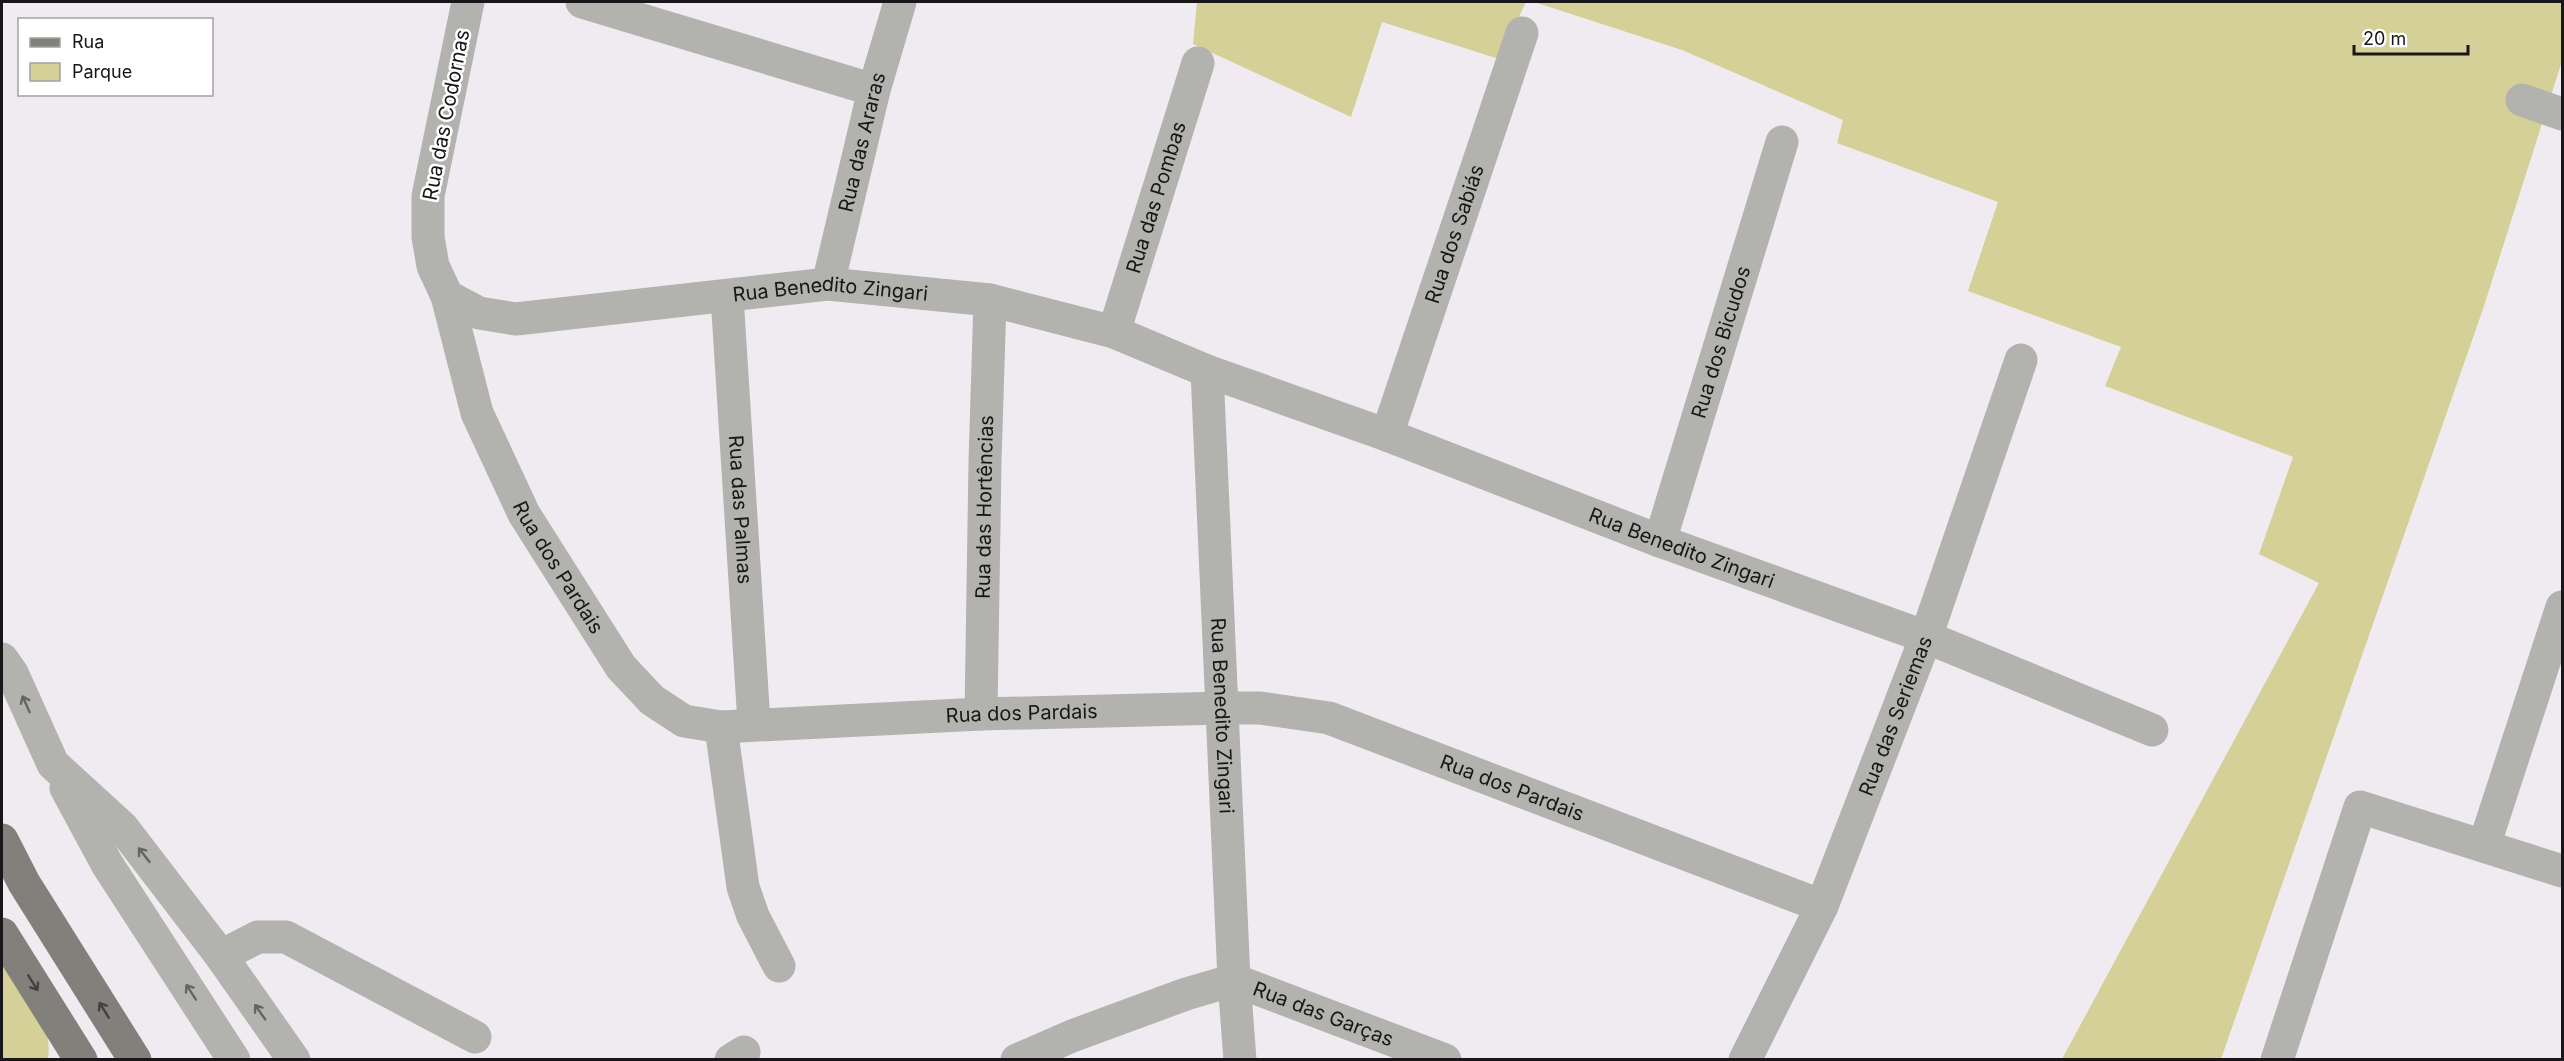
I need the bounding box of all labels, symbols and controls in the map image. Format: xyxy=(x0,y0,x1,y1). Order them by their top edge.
legend xyxy=(18,18,213,96)
scale bar xyxy=(2354,18,2468,56)
street label: Rua das Codornas xyxy=(418,28,474,202)
text: 20 m xyxy=(2363,28,2406,49)
text: Rua xyxy=(72,31,104,52)
text: Parque xyxy=(72,61,132,82)
street label: Rua das Araras xyxy=(833,69,891,214)
street label: Rua das Pombas xyxy=(1121,119,1191,276)
street label: Rua dos Sabiás xyxy=(1420,161,1489,307)
street label: Rua dos Bicudos xyxy=(1686,263,1755,421)
street label: Rua Benedito Zingari xyxy=(731,271,929,307)
street label: Rua das Hortências xyxy=(971,415,998,599)
street label: Rua das Palmas xyxy=(724,434,757,585)
street label: Rua dos Pardais xyxy=(508,497,609,638)
street label: Rua Benedito Zingari xyxy=(1585,503,1778,593)
street label: Rua Benedito Zingari xyxy=(1206,617,1239,814)
street label: Rua das Seriemas xyxy=(1854,633,1937,799)
one-way arrow xyxy=(20,695,31,713)
street label: Rua dos Pardais xyxy=(945,699,1098,728)
street label: Rua dos Pardais xyxy=(1437,749,1587,826)
one-way arrow xyxy=(137,848,150,864)
one-way arrow xyxy=(27,974,39,991)
street label: Rua das Garças xyxy=(1250,976,1397,1051)
one-way arrow xyxy=(185,984,198,1001)
one-way arrow xyxy=(97,1002,109,1019)
one-way arrow xyxy=(254,1004,267,1020)

